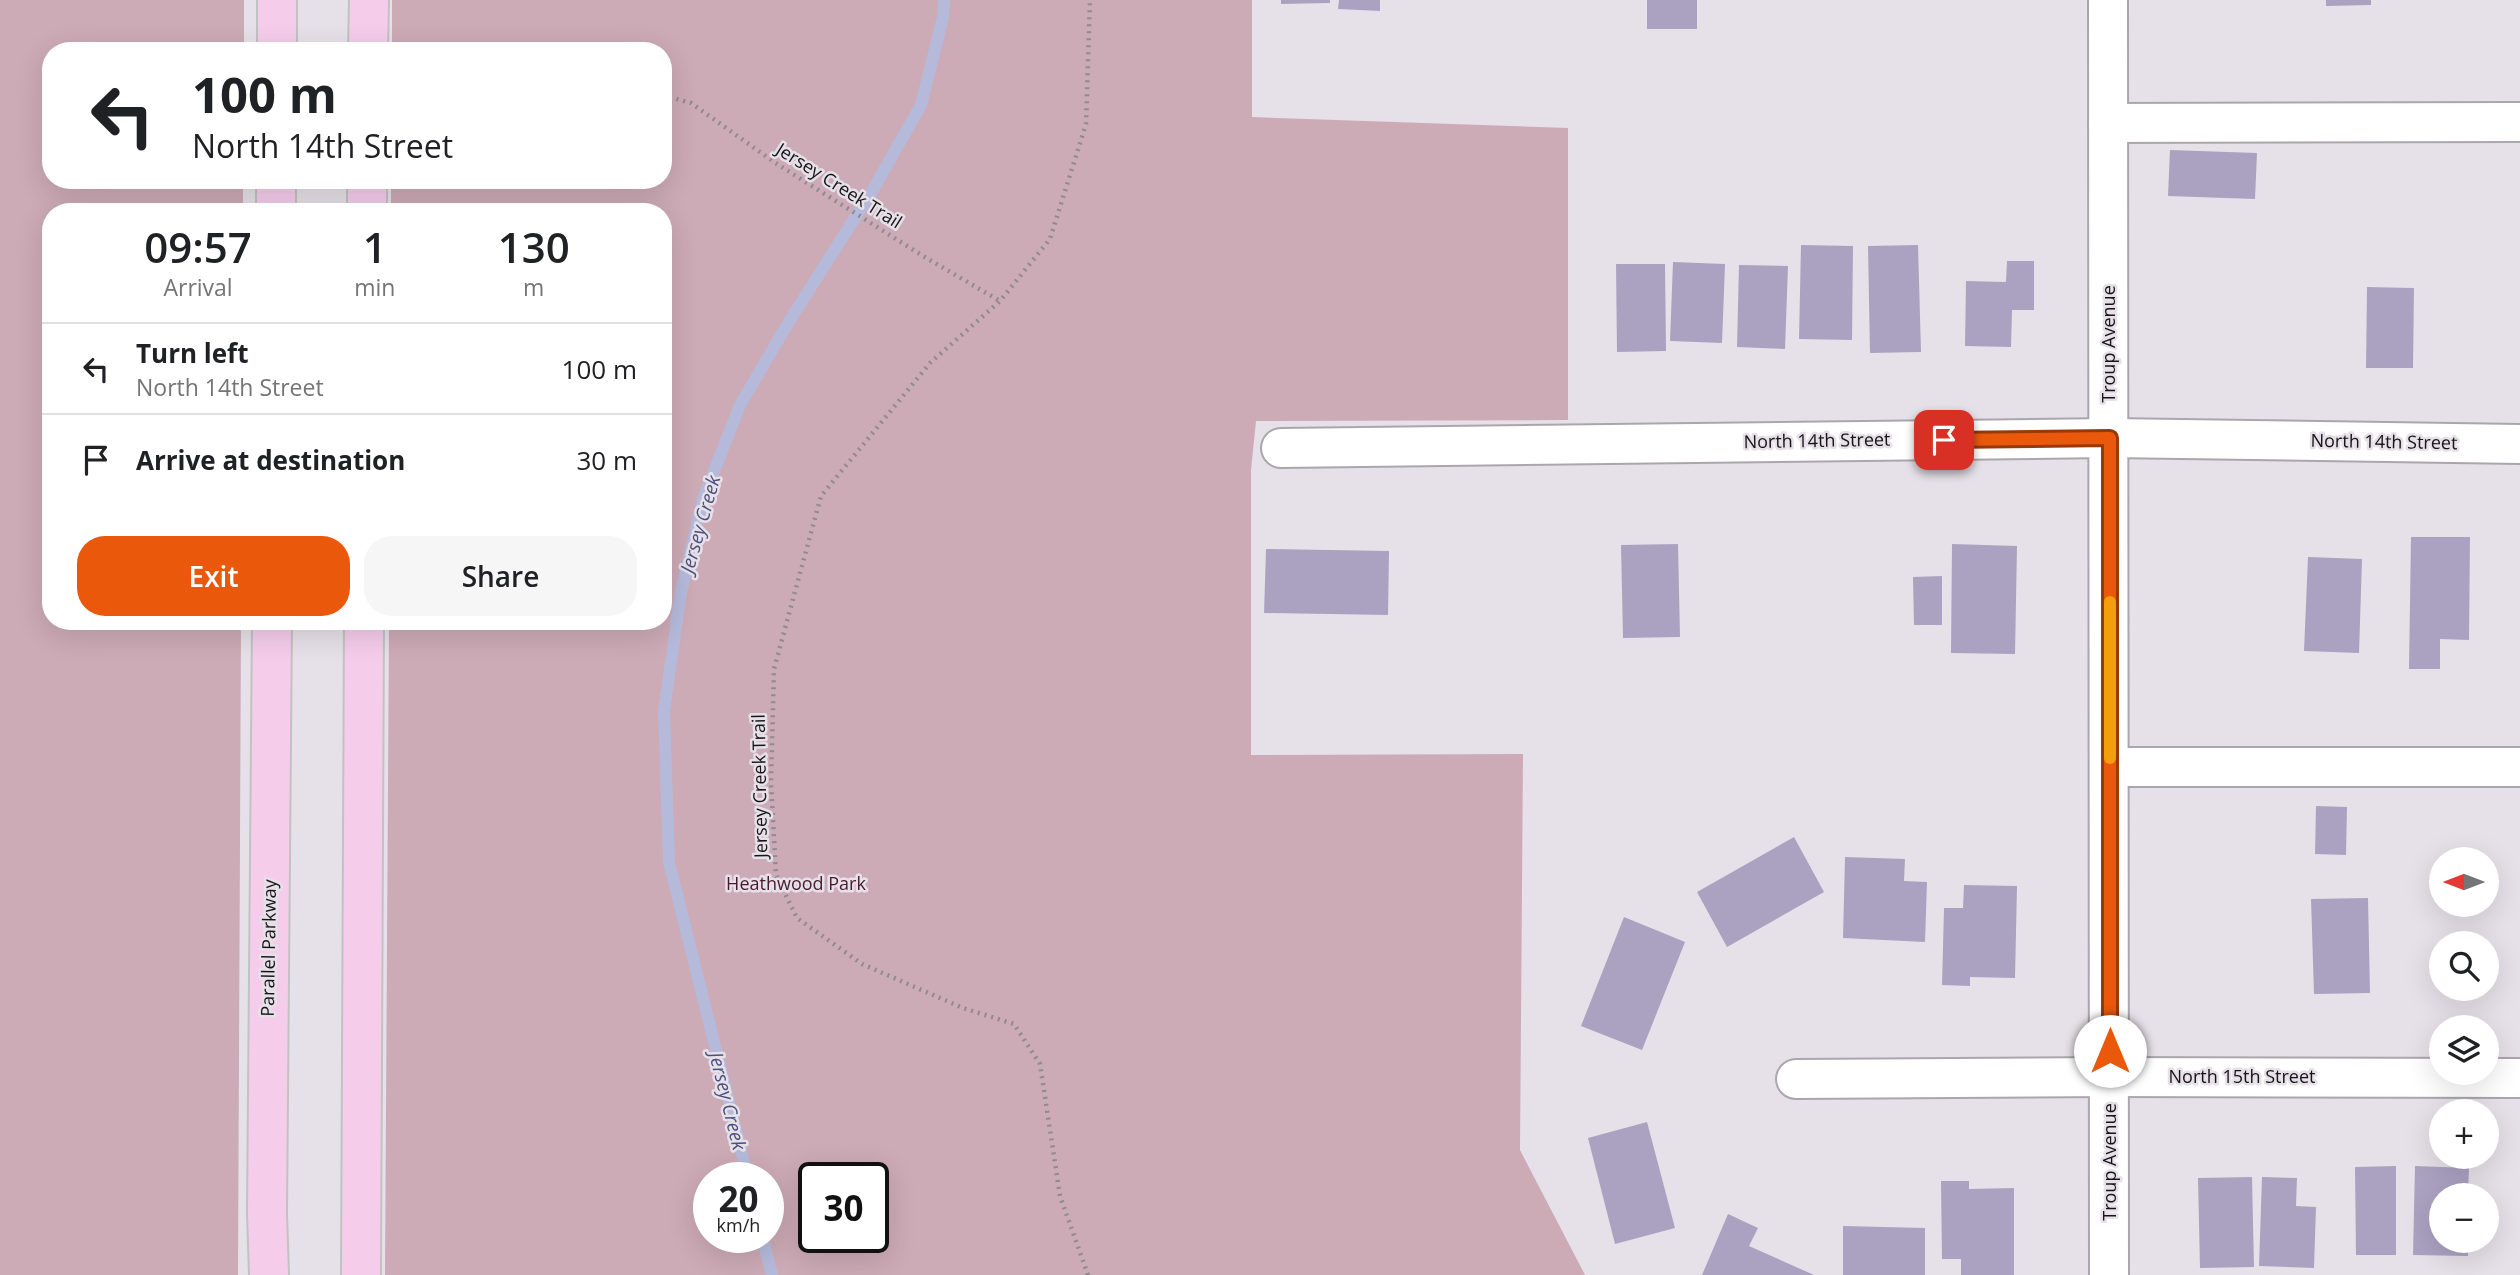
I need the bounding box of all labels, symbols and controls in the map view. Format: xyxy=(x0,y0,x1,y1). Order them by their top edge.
text: 100 m xyxy=(192,61,337,127)
icon: left xyxy=(77,70,168,161)
text: North 14th Street xyxy=(192,124,453,167)
street label: Jersey Creek Trail xyxy=(770,136,907,234)
text: 09:57 xyxy=(144,218,252,275)
text: 1 xyxy=(363,218,387,275)
text: 130 xyxy=(498,218,570,275)
text: Arrival xyxy=(163,271,233,303)
text: min xyxy=(354,271,395,303)
text: m xyxy=(523,271,544,303)
street label: Troup Avenue xyxy=(2096,285,2120,403)
text: Turn left xyxy=(136,335,248,371)
icon: left xyxy=(77,350,115,388)
text: 100 m xyxy=(562,351,637,387)
text: North 14th Street xyxy=(136,371,324,403)
pin xyxy=(1914,410,1974,470)
icon: arrive xyxy=(1925,421,1963,459)
street label: North 14th Street xyxy=(1743,427,1891,453)
street label: North 14th Street xyxy=(2310,428,2458,454)
icon: arrive xyxy=(77,441,115,479)
text: Arrive at destination xyxy=(136,442,405,478)
text: 30 m xyxy=(576,442,637,478)
water label: Jersey Creek xyxy=(673,472,727,579)
button: Exit xyxy=(77,536,350,616)
button: Share xyxy=(364,536,637,616)
street label: Jersey Creek Trail xyxy=(746,714,772,860)
north arrow xyxy=(2429,847,2499,917)
map controls xyxy=(2429,847,2499,1253)
park label: Heathwood Park xyxy=(726,871,866,895)
street label: Parallel Parkway xyxy=(255,878,281,1017)
button: search xyxy=(2429,931,2499,1001)
position arrow xyxy=(2073,1014,2147,1088)
button: layers xyxy=(2429,1015,2499,1085)
water label: Jersey Creek xyxy=(703,1046,753,1153)
street label: North 15th Street xyxy=(2169,1064,2315,1088)
button: + xyxy=(2429,1099,2499,1169)
street label: Troup Avenue xyxy=(2097,1103,2121,1221)
speed limit sign: 30 xyxy=(798,1162,889,1253)
text: 20 xyxy=(718,1175,759,1222)
button: − xyxy=(2429,1183,2499,1253)
text: km/h xyxy=(717,1213,760,1237)

